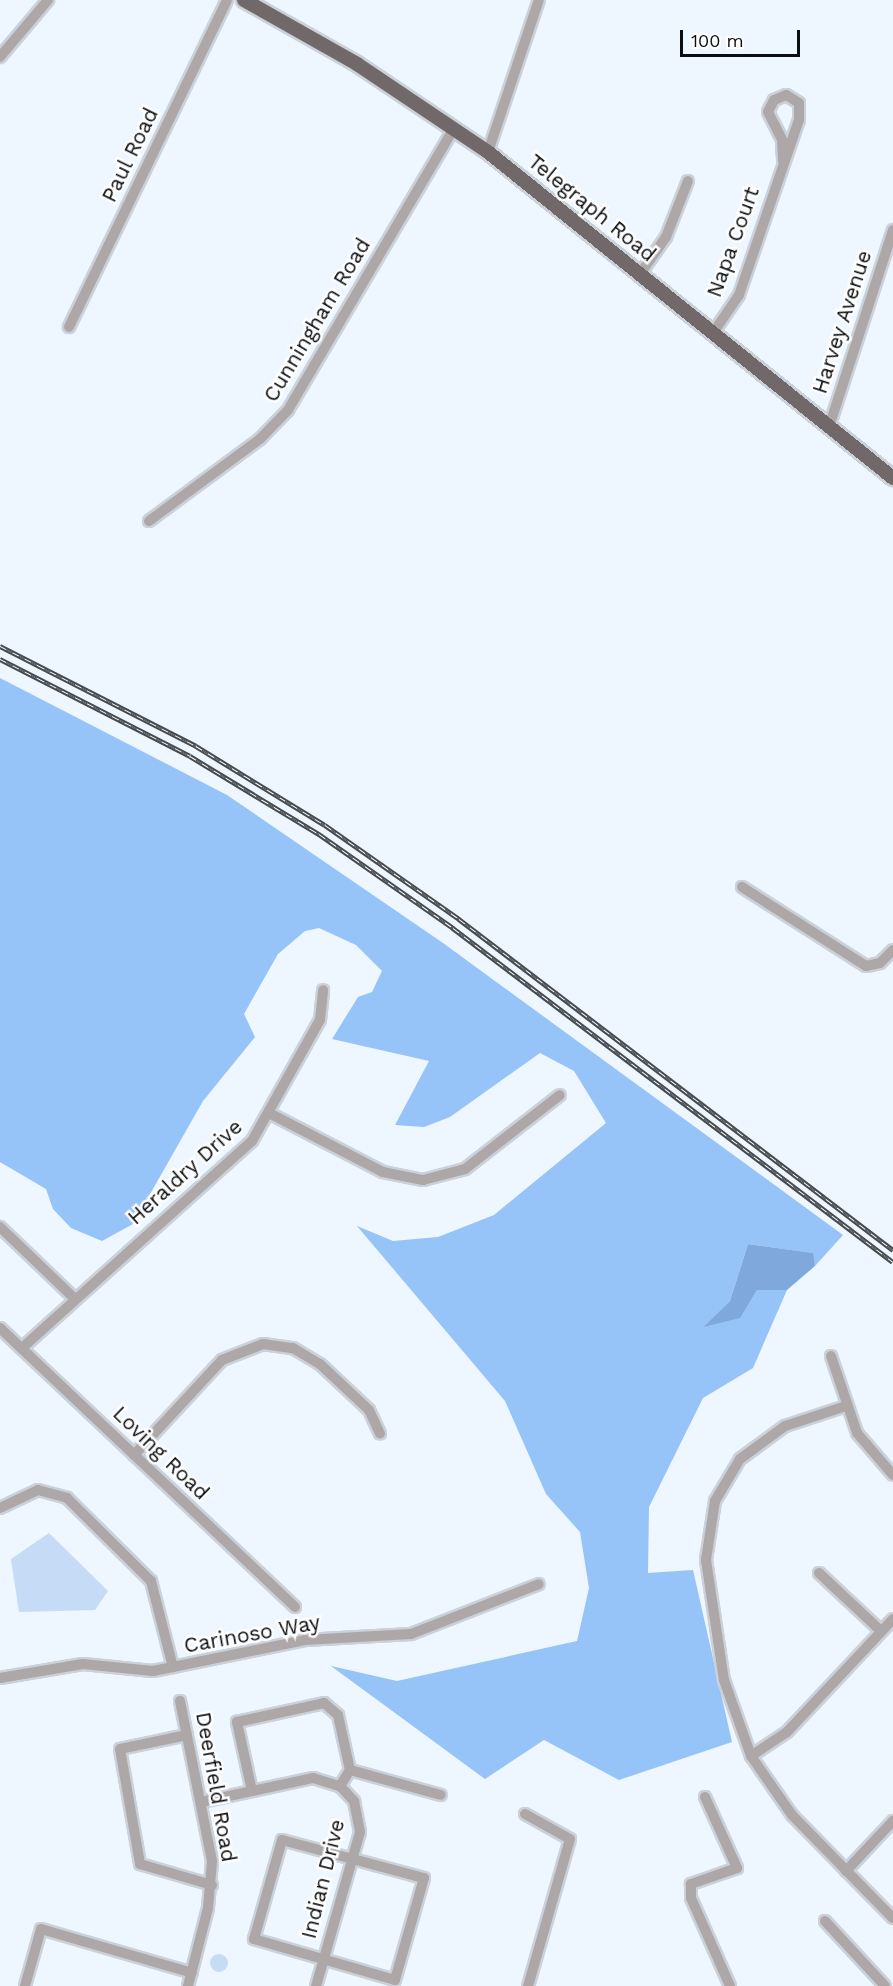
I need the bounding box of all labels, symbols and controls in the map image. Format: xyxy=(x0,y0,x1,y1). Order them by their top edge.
scale bar xyxy=(683,18,803,56)
text: 100 m xyxy=(691,30,744,51)
street label: Paul Road xyxy=(96,103,164,207)
street label: Telegraph Road xyxy=(523,149,661,267)
street label: Napa Court xyxy=(701,183,765,301)
street label: Cunningham Road xyxy=(258,234,376,406)
street label: Harvey Avenue xyxy=(807,247,877,397)
street label: Heraldry Drive xyxy=(122,1114,248,1230)
street label: Loving Road xyxy=(108,1401,214,1505)
street label: Carinoso Way xyxy=(182,1610,322,1658)
street label: Deerfield Road xyxy=(190,1710,242,1864)
street label: Indian Drive xyxy=(296,1817,350,1941)

